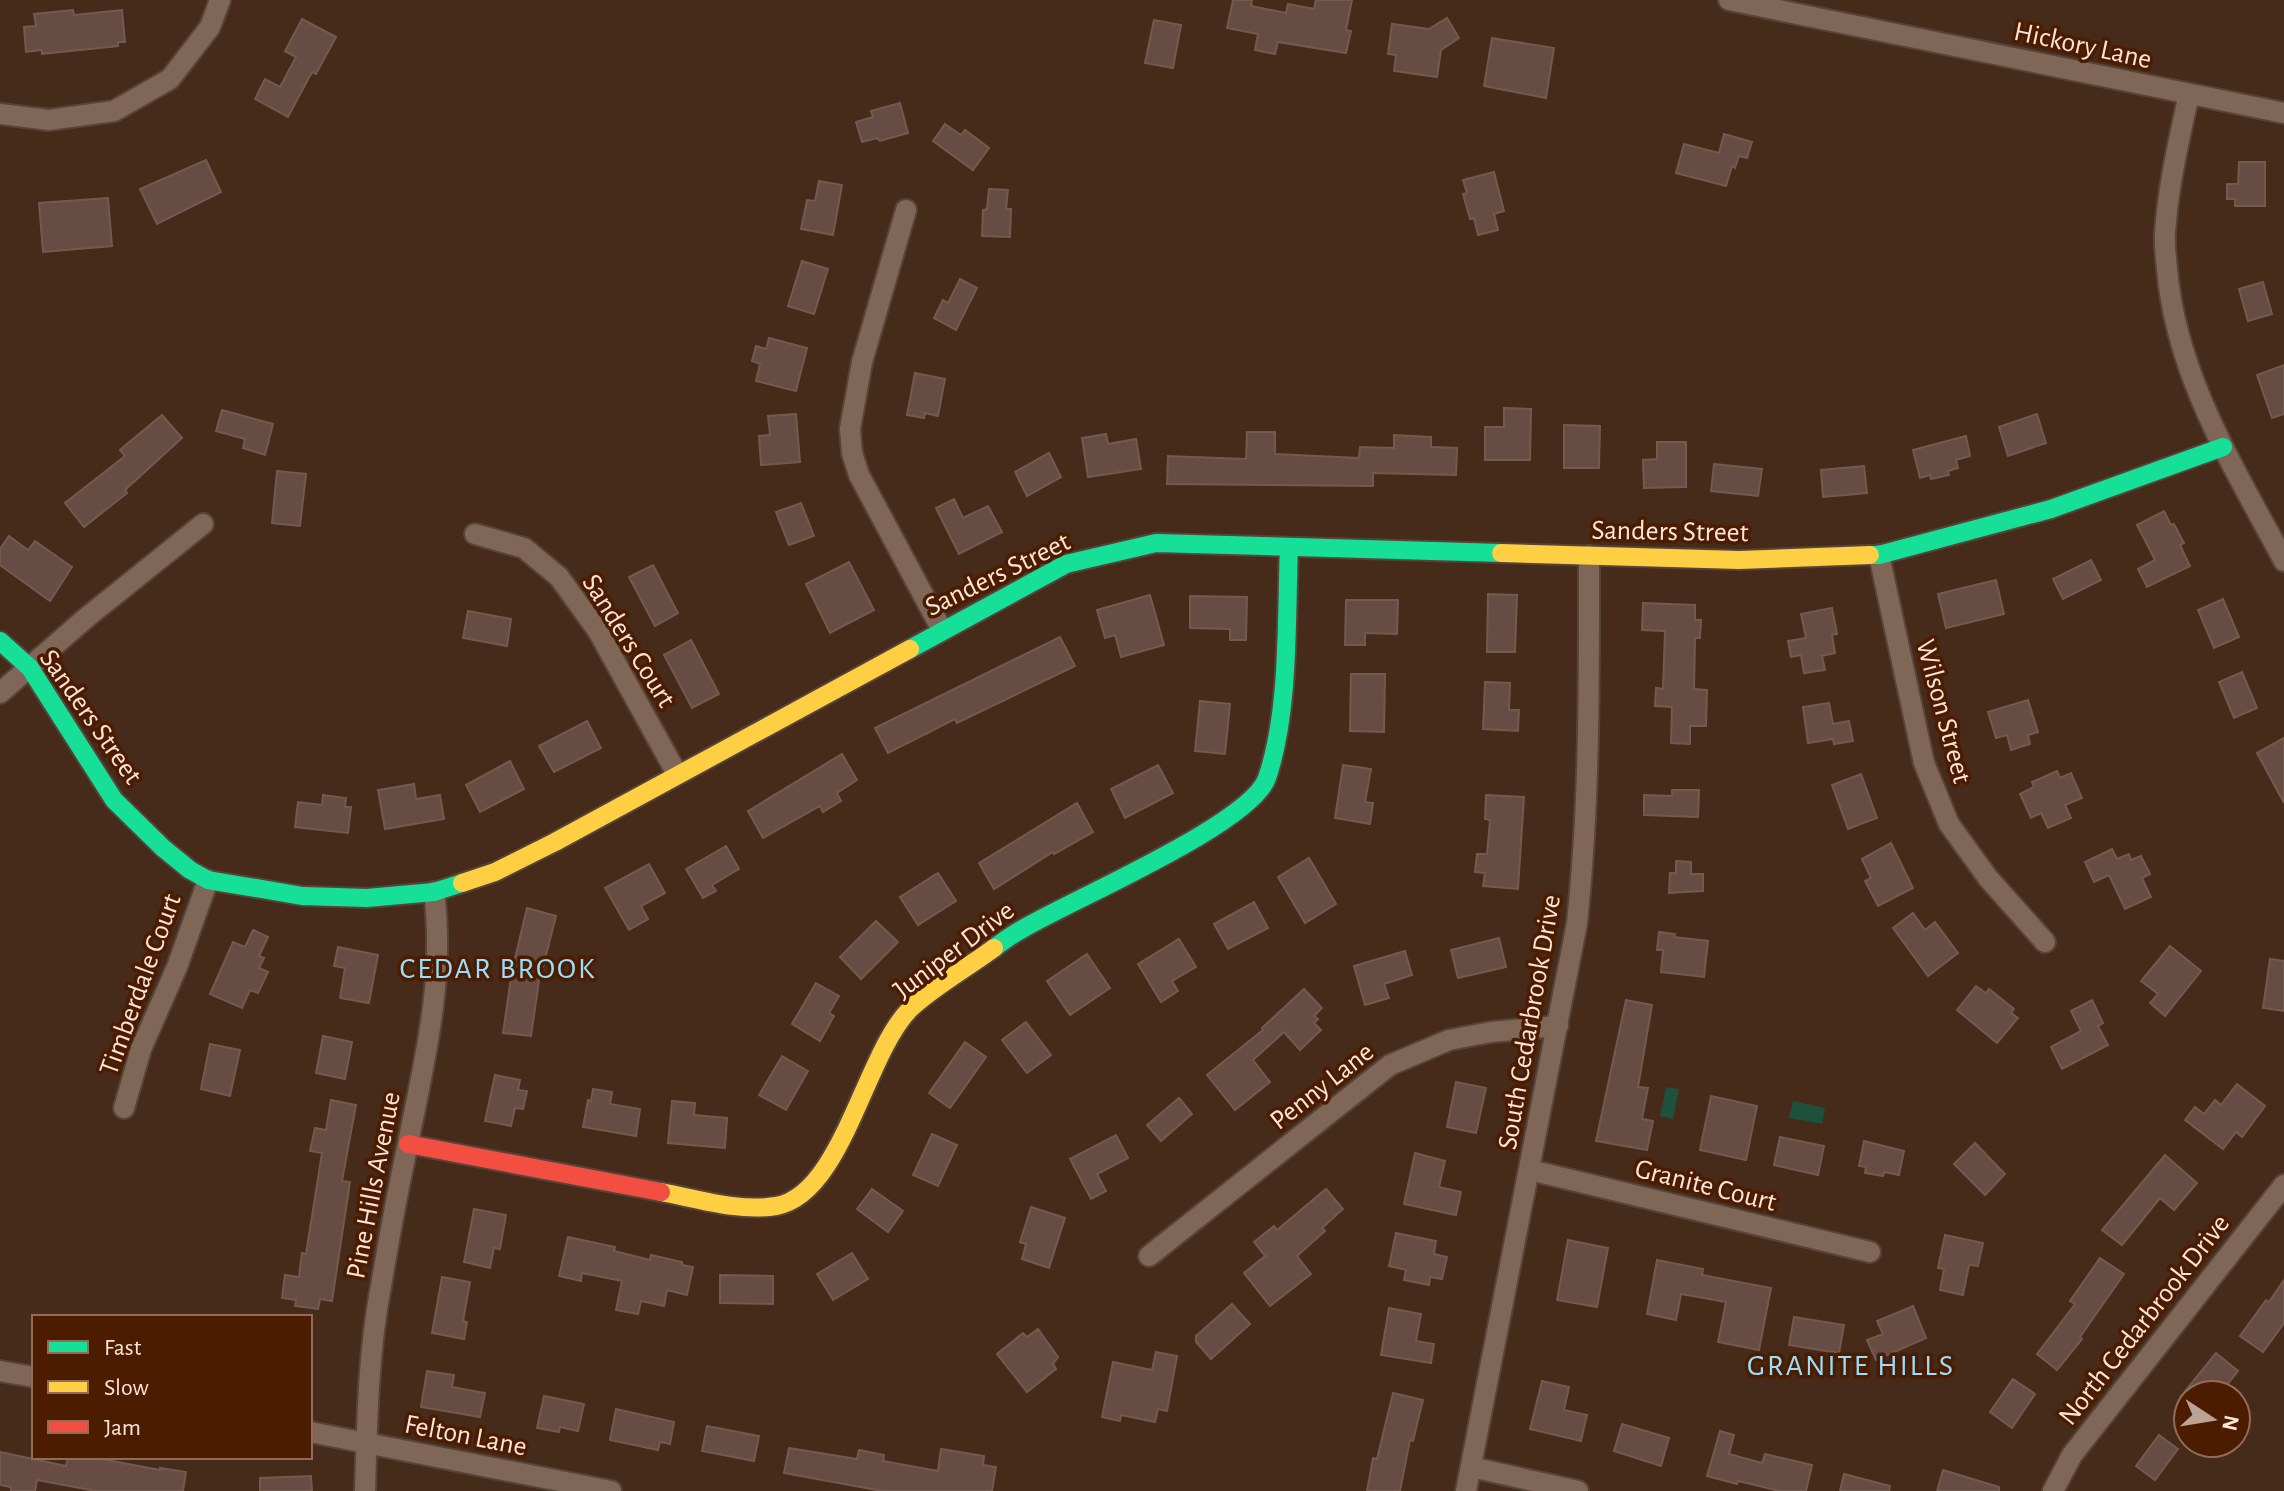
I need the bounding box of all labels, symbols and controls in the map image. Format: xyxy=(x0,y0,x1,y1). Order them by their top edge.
street label: Hickory Lane xyxy=(2011,18,2154,74)
street label: Sanders Street xyxy=(1591,517,1749,547)
street label: Sanders Street xyxy=(921,528,1075,622)
street label: Sanders Court xyxy=(576,570,680,713)
street label: Wilson Street xyxy=(1910,637,1976,786)
street label: Sanders Street xyxy=(34,645,147,790)
street label: Timberdale Court xyxy=(95,890,187,1079)
street label: South Cedarbrook Drive xyxy=(1494,893,1566,1152)
street label: Juniper Drive xyxy=(889,896,1020,1005)
district label: CEDAR BROOK xyxy=(400,954,596,984)
street label: Penny Lane xyxy=(1265,1038,1379,1135)
street label: Pine Hills Avenue xyxy=(342,1090,406,1281)
street label: Granite Court xyxy=(1632,1155,1779,1217)
street label: North Cedarbrook Drive xyxy=(2050,1207,2236,1431)
legend xyxy=(32,1315,312,1459)
text: Fast xyxy=(104,1336,142,1360)
district label: GRANITE HILLS xyxy=(1747,1351,1955,1381)
text: Slow xyxy=(104,1376,149,1400)
north arrow xyxy=(2172,1379,2252,1459)
street label: Felton Lane xyxy=(402,1410,529,1462)
text: Jam xyxy=(104,1416,141,1440)

